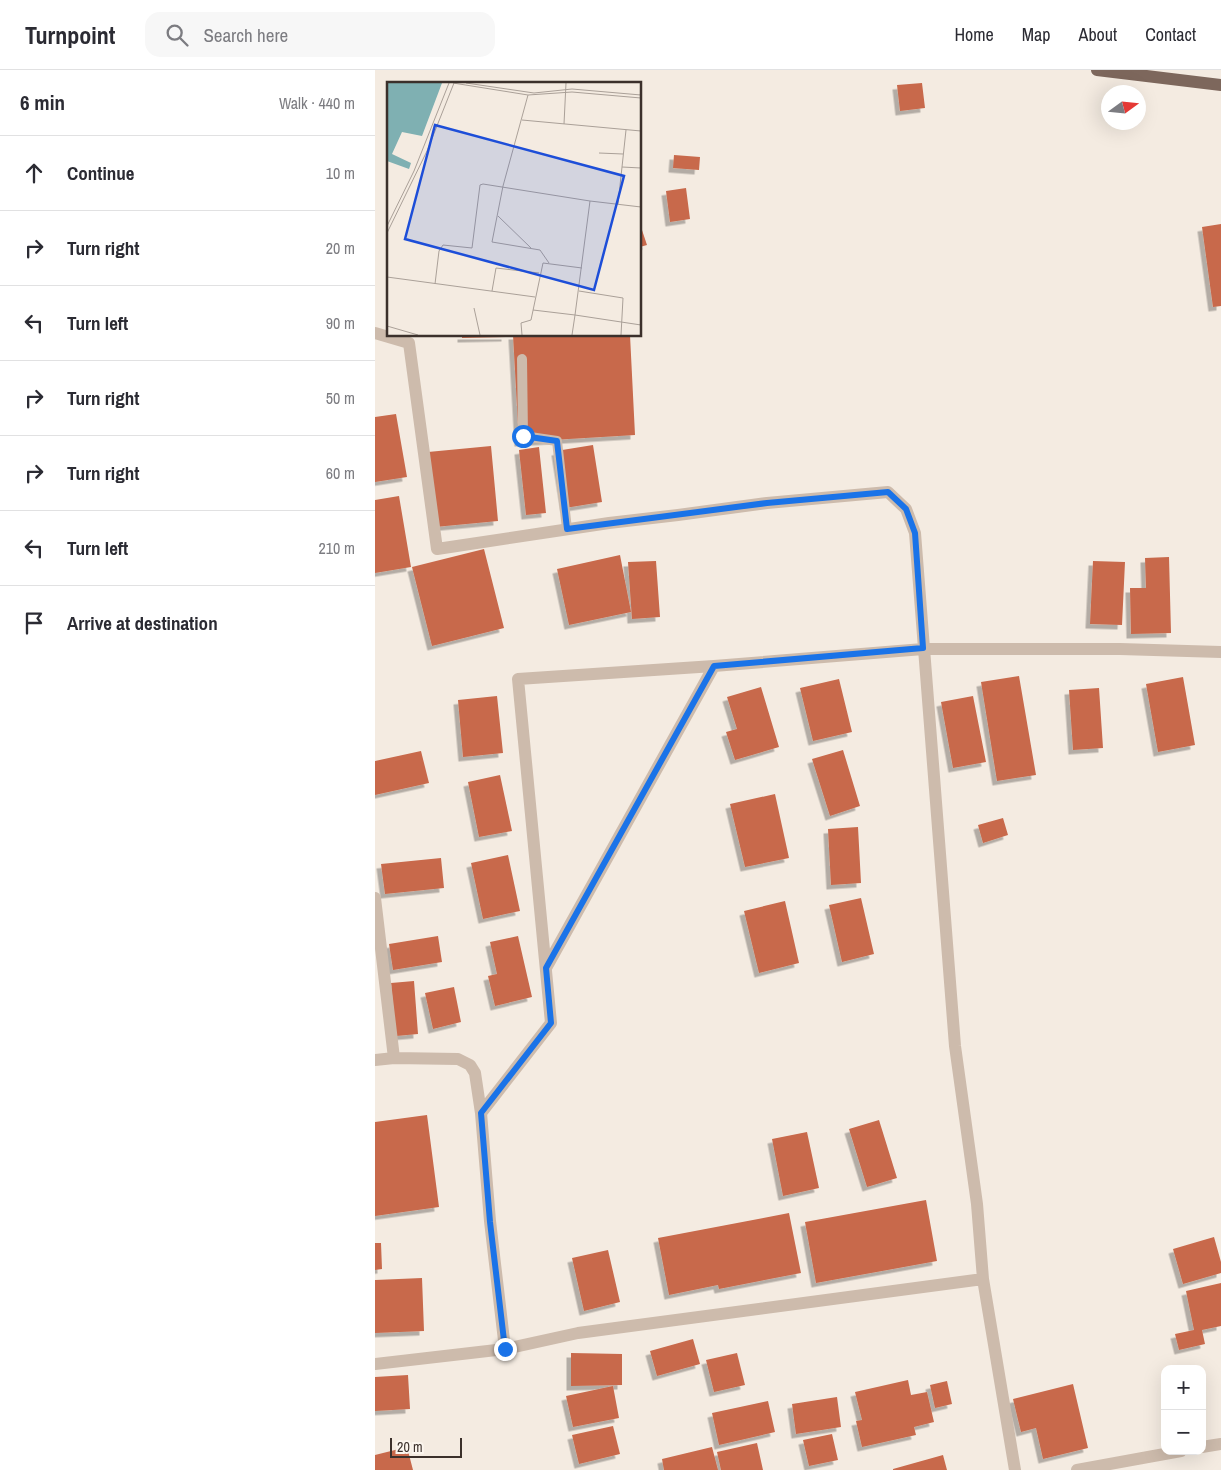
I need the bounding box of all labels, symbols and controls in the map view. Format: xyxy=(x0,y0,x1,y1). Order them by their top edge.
search box xyxy=(145,12,495,57)
text: Turnpoint xyxy=(25,19,115,51)
icon: search xyxy=(163,21,191,49)
text: Search here xyxy=(203,22,288,48)
text: Home xyxy=(954,22,994,47)
text: Map xyxy=(1022,22,1051,47)
text: About xyxy=(1079,22,1117,47)
text: Contact xyxy=(1145,22,1196,47)
inset map xyxy=(387,82,641,336)
north arrow xyxy=(1101,85,1146,130)
text: 6 min xyxy=(20,88,65,117)
text: Walk · 440 m xyxy=(279,92,355,114)
icon: ahead xyxy=(20,159,48,187)
text: Continue xyxy=(67,160,135,186)
text: 10 m xyxy=(326,162,355,184)
icon: right xyxy=(20,234,48,262)
text: Turn right xyxy=(67,235,139,261)
text: 20 m xyxy=(326,237,355,259)
icon: left xyxy=(20,309,48,337)
text: Turn left xyxy=(67,310,128,336)
text: 90 m xyxy=(326,312,355,334)
icon: right xyxy=(20,384,48,412)
text: Turn right xyxy=(67,385,139,411)
text: 50 m xyxy=(326,387,355,409)
route start xyxy=(512,425,535,448)
icon: right xyxy=(20,459,48,487)
text: Turn right xyxy=(67,460,139,486)
text: 60 m xyxy=(326,462,355,484)
icon: left xyxy=(20,534,48,562)
text: Turn left xyxy=(67,535,128,561)
text: 210 m xyxy=(319,537,355,559)
icon: arrive xyxy=(20,609,48,637)
text: Arrive at destination xyxy=(67,610,218,636)
route end xyxy=(494,1338,517,1361)
map controls xyxy=(1161,1365,1206,1455)
button: + xyxy=(1161,1365,1206,1410)
button: − xyxy=(1161,1410,1206,1455)
scale bar xyxy=(390,1435,463,1458)
text: 20 m xyxy=(397,1438,423,1456)

